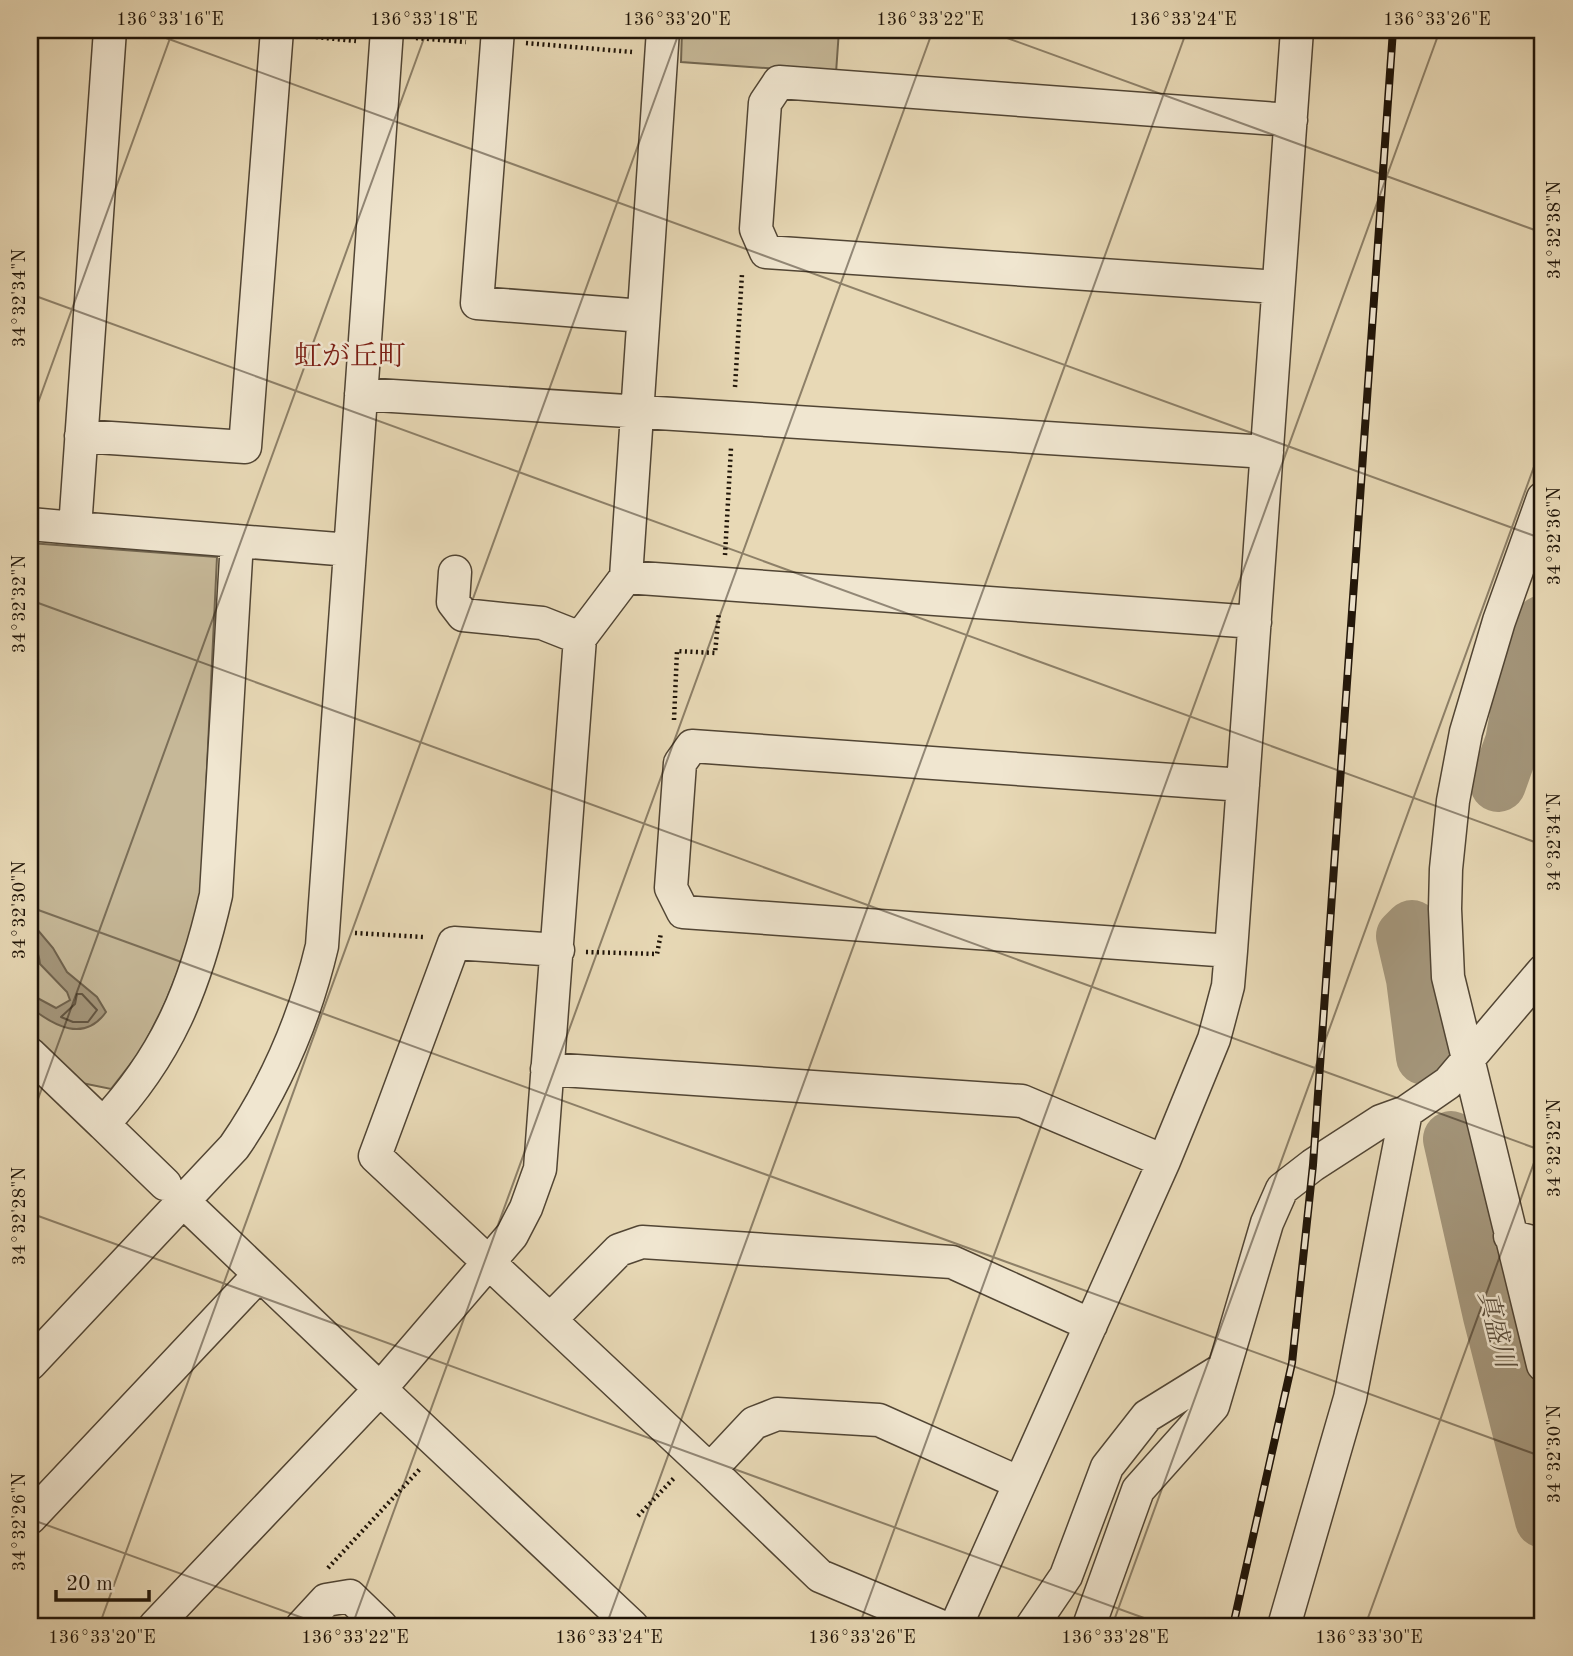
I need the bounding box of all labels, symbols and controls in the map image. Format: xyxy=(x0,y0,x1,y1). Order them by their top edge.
text: 136°33'16"E xyxy=(116,11,224,29)
text: 136°33'18"E xyxy=(370,11,478,29)
text: 136°33'20"E xyxy=(623,11,731,29)
text: 136°33'22"E xyxy=(876,11,984,29)
text: 136°33'24"E xyxy=(1129,11,1237,29)
text: 136°33'26"E xyxy=(1383,11,1491,29)
text: 34°32'38"N xyxy=(1546,181,1564,279)
text: 34°32'34"N xyxy=(11,249,29,347)
district label: 虹が丘町 xyxy=(294,341,406,372)
text: 34°32'36"N xyxy=(1546,487,1564,585)
text: 34°32'32"N xyxy=(11,555,29,653)
text: 34°32'34"N xyxy=(1546,793,1564,891)
text: 34°32'30"N xyxy=(11,861,29,959)
text: 34°32'32"N xyxy=(1546,1099,1564,1197)
text: 34°32'28"N xyxy=(11,1167,29,1265)
water label: 真盛川 xyxy=(1473,1288,1520,1373)
text: 34°32'30"N xyxy=(1546,1405,1564,1503)
text: 34°32'26"N xyxy=(11,1473,29,1571)
scale bar xyxy=(56,1558,149,1602)
text: 20 m xyxy=(66,1574,113,1595)
text: 136°33'20"E xyxy=(48,1629,156,1647)
text: 136°33'22"E xyxy=(301,1629,409,1647)
text: 136°33'24"E xyxy=(555,1629,663,1647)
text: 136°33'26"E xyxy=(808,1629,916,1647)
text: 136°33'28"E xyxy=(1061,1629,1169,1647)
text: 136°33'30"E xyxy=(1315,1629,1423,1647)

